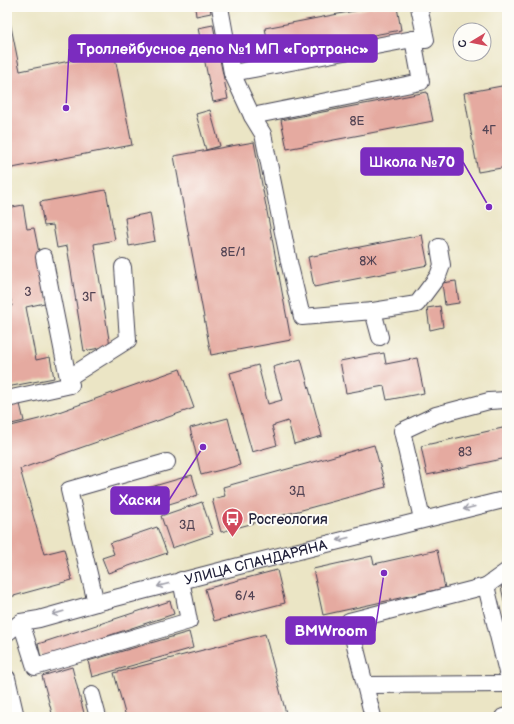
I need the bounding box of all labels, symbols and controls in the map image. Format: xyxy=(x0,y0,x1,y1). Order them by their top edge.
north arrow xyxy=(452,22,492,62)
callout: Троллейбусное депо №1 МП «Гортранс» xyxy=(69,35,377,62)
text: С xyxy=(456,38,470,49)
text: Троллейбусное депо №1 МП «Гортранс» xyxy=(77,40,369,59)
house number: 8Е xyxy=(350,114,365,129)
house number: 4Г xyxy=(482,123,496,138)
callout: Школа №70 xyxy=(361,148,463,175)
text: Школа №70 xyxy=(369,153,455,172)
house number: 8Е/1 xyxy=(221,245,245,260)
house number: 8Ж xyxy=(359,254,377,269)
house number: 3 xyxy=(24,285,32,300)
house number: 3Г xyxy=(82,290,96,305)
house number: 8З xyxy=(458,445,472,460)
house number: 3Д xyxy=(289,484,305,499)
callout: Хаски xyxy=(111,487,169,514)
text: Хаски xyxy=(118,491,161,510)
one-way arrow xyxy=(463,505,476,512)
bus stop icon: Росгеология xyxy=(219,506,245,539)
place label: Росгеология xyxy=(248,511,328,528)
house number: 3Д xyxy=(179,518,195,533)
street label: УЛИЦА СПАНДАРЯНА xyxy=(183,536,329,588)
one-way arrow xyxy=(337,536,350,544)
one-way arrow xyxy=(156,582,169,589)
house number: 6/4 xyxy=(235,589,256,604)
one-way arrow xyxy=(52,610,65,617)
callout: BMWroom xyxy=(286,617,375,644)
text: BMWroom xyxy=(295,622,368,641)

